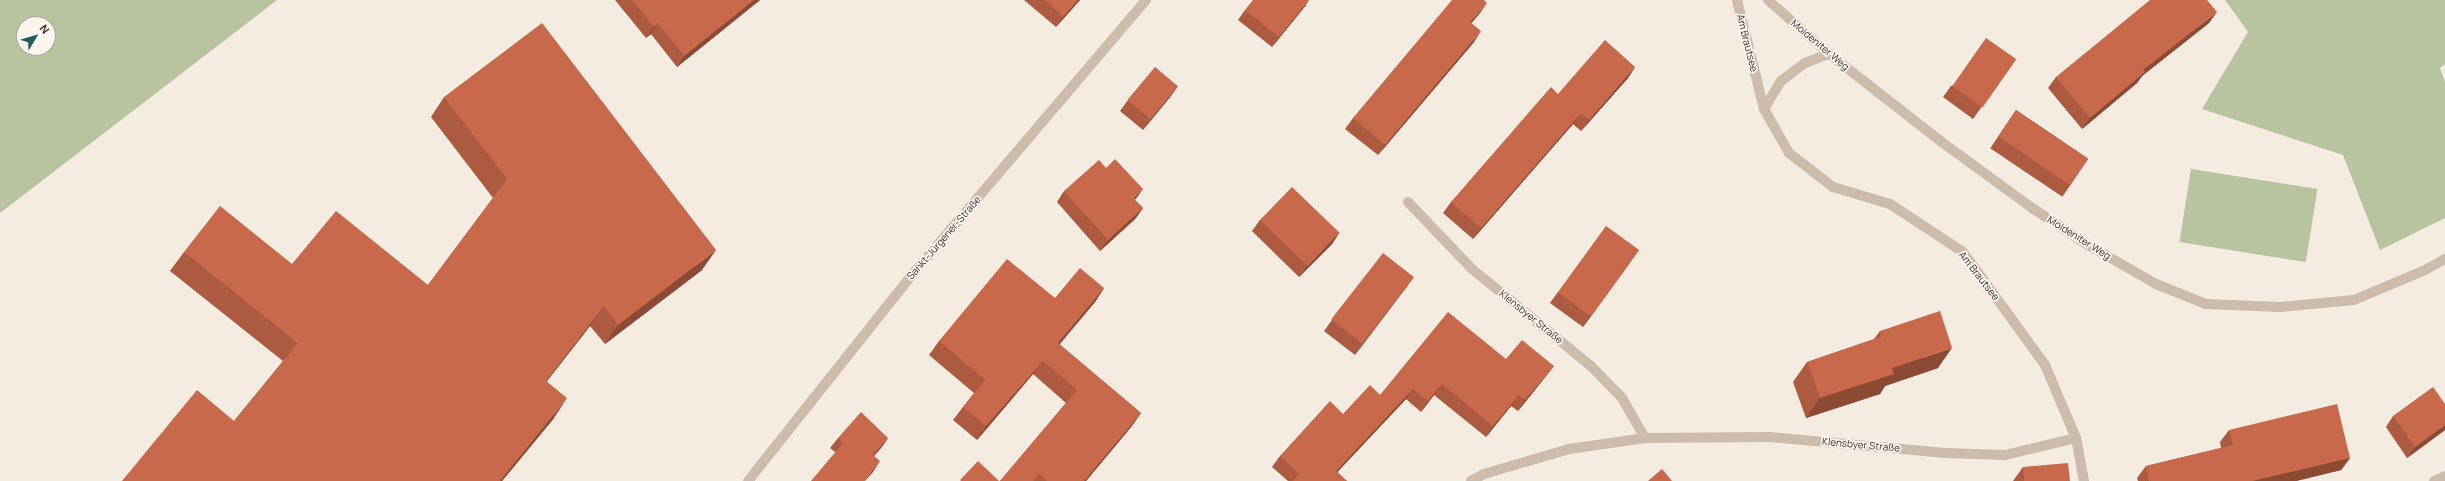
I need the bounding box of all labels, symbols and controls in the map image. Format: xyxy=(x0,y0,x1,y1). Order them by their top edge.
street label: Am Brautsee xyxy=(1734,13,1760,73)
north arrow xyxy=(16,16,56,56)
street label: Moldeniter Weg xyxy=(1788,17,1852,73)
text: N xyxy=(37,21,53,37)
street label: Sankt-Jürgener-Straße xyxy=(904,194,984,282)
street label: Moldeniter Weg xyxy=(2045,214,2113,262)
street label: Am Brautsee xyxy=(1956,249,2002,303)
street label: Klensbyer Straße xyxy=(1497,288,1565,346)
street label: Klensbyer Straße xyxy=(1821,436,1901,454)

